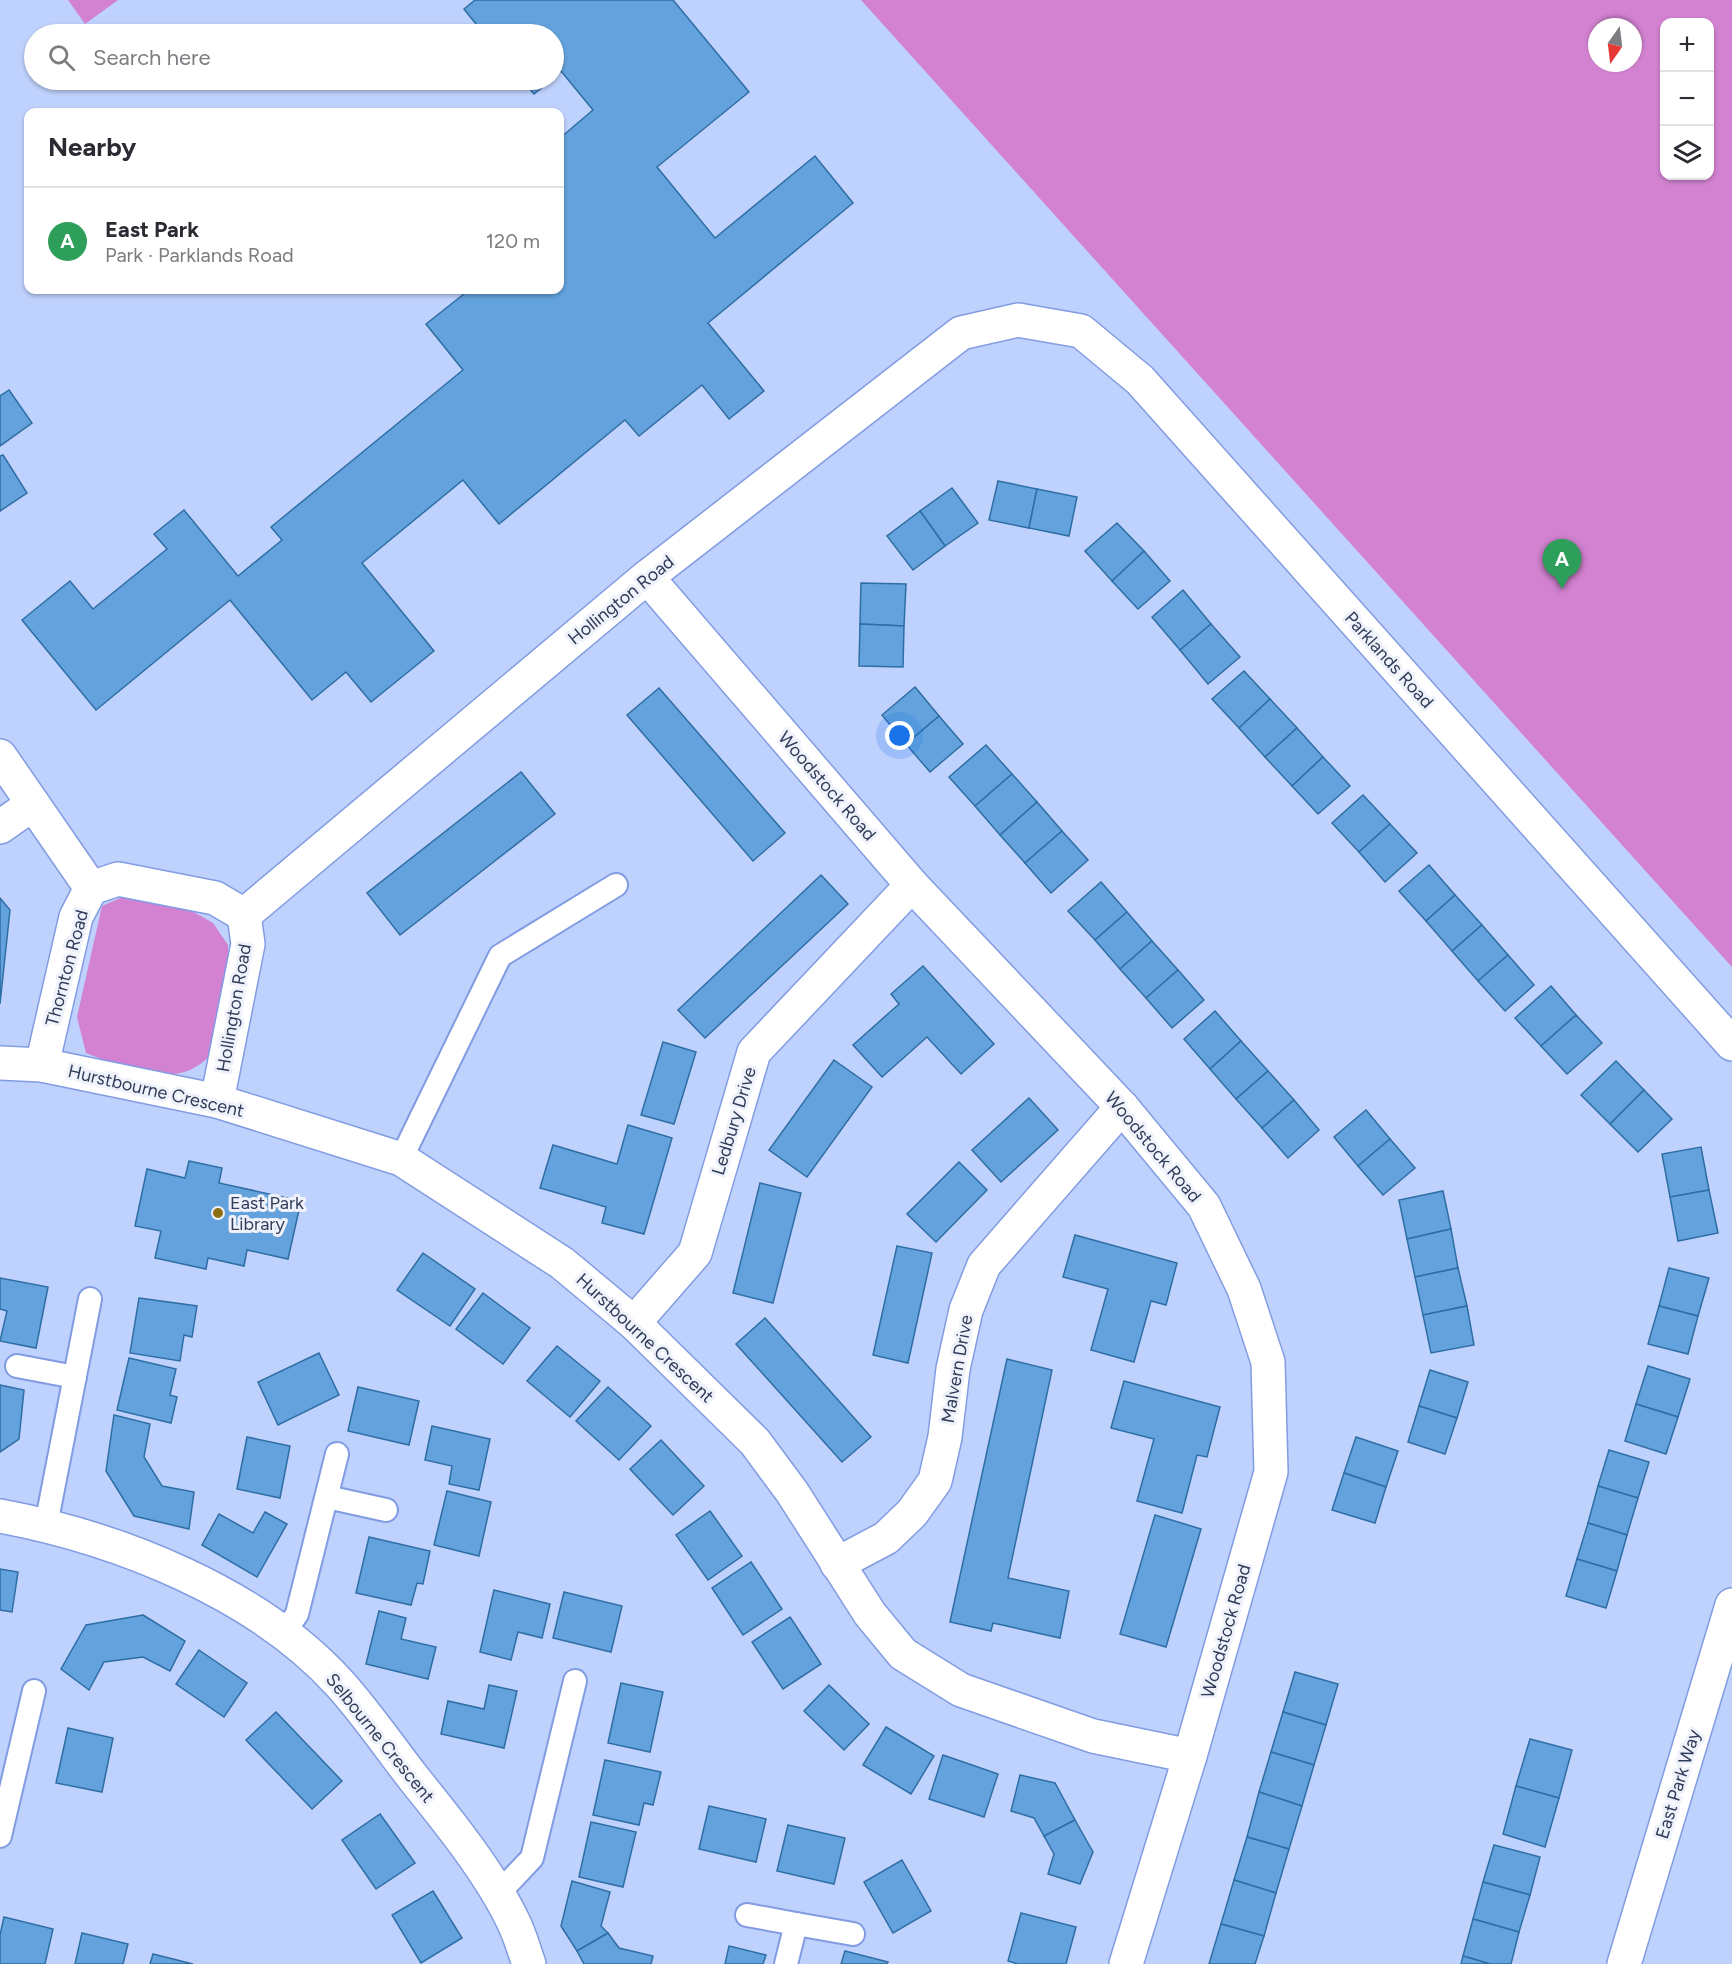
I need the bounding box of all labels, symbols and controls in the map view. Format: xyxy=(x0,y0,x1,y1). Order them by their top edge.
north arrow xyxy=(1588,18,1642,72)
map controls xyxy=(1660,18,1714,180)
button: + xyxy=(1660,18,1714,72)
search box xyxy=(24,24,564,90)
icon: search xyxy=(45,41,78,74)
text: Search here xyxy=(93,44,211,71)
button: − xyxy=(1660,72,1714,126)
button: layers xyxy=(1660,126,1714,180)
text: Nearby xyxy=(48,131,136,163)
text: East Park xyxy=(105,216,199,243)
text: A xyxy=(60,229,75,253)
text: 120 m xyxy=(486,229,540,253)
text: Park · Parklands Road xyxy=(105,243,294,267)
pin: A xyxy=(1542,540,1582,589)
street label: Hollington Road xyxy=(564,551,678,649)
street label: Parklands Road xyxy=(1340,607,1438,713)
your location xyxy=(885,721,914,750)
street label: Woodstock Road xyxy=(773,727,881,845)
street label: Thornton Road xyxy=(41,907,93,1029)
street label: Hollington Road xyxy=(212,942,256,1074)
street label: Hurstbourne Crescent xyxy=(66,1060,246,1122)
street label: Ledbury Drive xyxy=(707,1064,761,1178)
street label: Woodstock Road xyxy=(1100,1087,1206,1207)
place label: East Park Library xyxy=(230,1192,304,1235)
marker: East Park Library xyxy=(211,1206,225,1220)
street label: Hurstbourne Crescent xyxy=(572,1269,718,1408)
street label: Malvern Drive xyxy=(937,1313,977,1425)
street label: Woodstock Road xyxy=(1196,1562,1256,1700)
street label: Selbourne Crescent xyxy=(321,1669,439,1807)
street label: East Park Way xyxy=(1651,1726,1705,1841)

